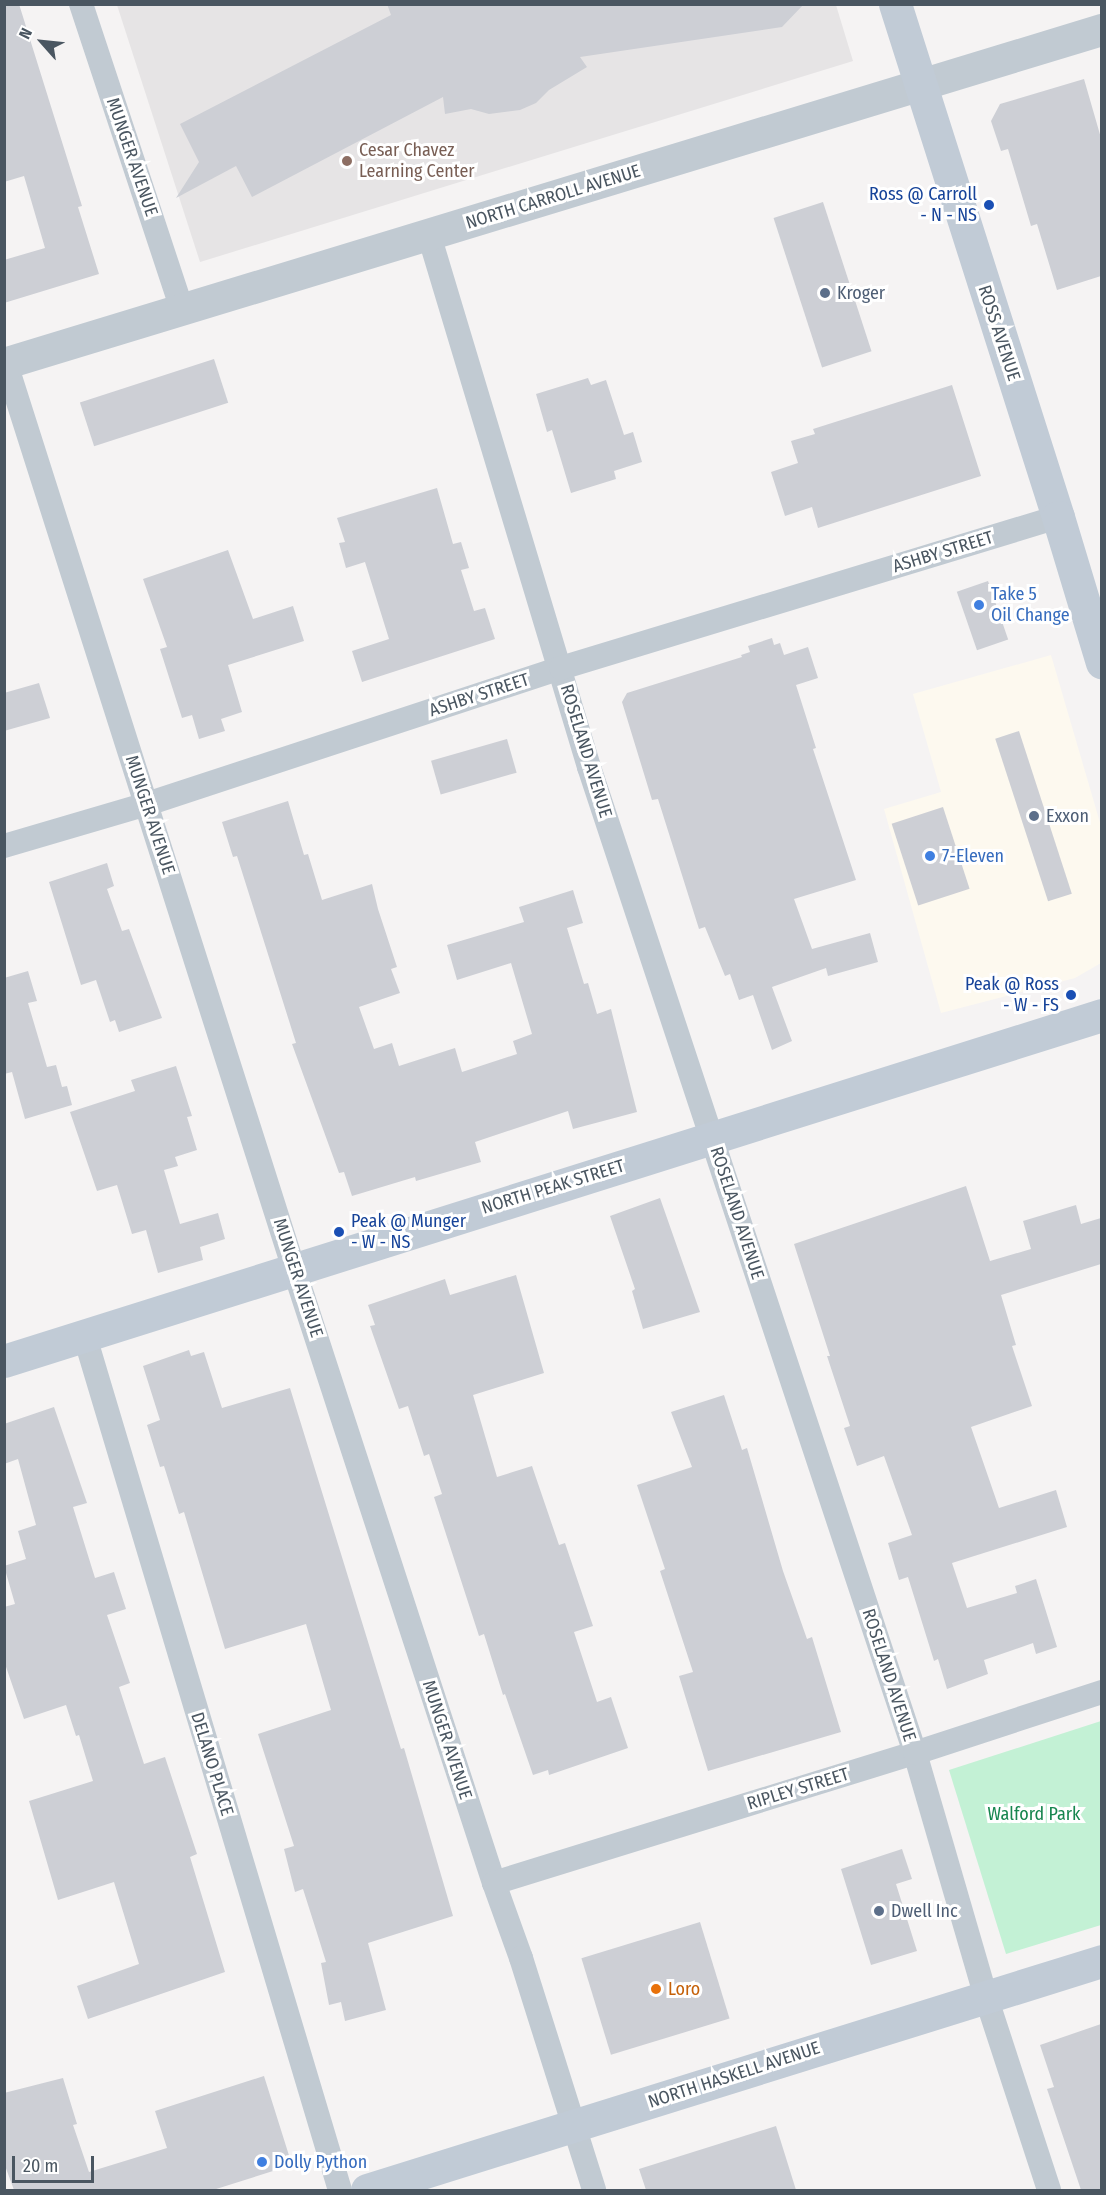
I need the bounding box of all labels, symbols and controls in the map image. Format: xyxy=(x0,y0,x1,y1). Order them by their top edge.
north arrow xyxy=(12,12,72,72)
text: N xyxy=(15,25,36,42)
street label: MUNGER AVENUE xyxy=(102,95,162,219)
place label: Cesar Chavez Learning Center xyxy=(359,140,475,182)
marker: Cesar Chavez Learning Center xyxy=(340,154,354,168)
street label: NORTH CARROLL AVENUE xyxy=(463,160,643,234)
place label: Ross @ Carroll - N - NS xyxy=(869,184,977,226)
marker: Ross @ Carroll - N - NS xyxy=(982,198,996,212)
place label: Kroger xyxy=(837,282,885,304)
street label: ROSS AVENUE xyxy=(973,282,1025,384)
marker: Kroger xyxy=(818,286,832,300)
street label: ASHBY STREET xyxy=(890,526,996,578)
place label: Take 5 Oil Change xyxy=(991,584,1070,626)
marker: Take 5 Oil Change xyxy=(972,598,986,612)
street label: ASHBY STREET xyxy=(426,669,532,721)
street label: ROSELAND AVENUE xyxy=(555,682,617,820)
street label: MUNGER AVENUE xyxy=(121,753,179,877)
place label: Exxon xyxy=(1046,805,1089,827)
marker: Exxon xyxy=(1027,809,1041,823)
place label: 7-Eleven xyxy=(942,845,1004,867)
marker: 7-Eleven xyxy=(923,849,937,863)
place label: Peak @ Ross - W - FS xyxy=(965,974,1059,1016)
marker: Peak @ Ross - W - FS xyxy=(1064,988,1078,1002)
street label: ROSELAND AVENUE xyxy=(705,1144,769,1282)
street label: NORTH PEAK STREET xyxy=(479,1155,627,1219)
place label: Peak @ Munger - W - NS xyxy=(351,1211,466,1254)
street label: MUNGER AVENUE xyxy=(269,1216,327,1340)
marker: Peak @ Munger - W - NS xyxy=(332,1225,346,1239)
street label: ROSELAND AVENUE xyxy=(857,1606,921,1744)
street label: MUNGER AVENUE xyxy=(418,1678,476,1802)
street label: DELANO PLACE xyxy=(186,1710,238,1818)
street label: RIPLEY STREET xyxy=(744,1763,852,1815)
park label: Walford Park xyxy=(988,1803,1080,1825)
place label: Dwell Inc xyxy=(891,1900,958,1922)
marker: Dwell Inc xyxy=(872,1904,886,1918)
place label: Loro xyxy=(668,1978,700,2000)
marker: Loro xyxy=(649,1982,663,1996)
street label: NORTH HASKELL AVENUE xyxy=(645,2037,823,2113)
scale bar xyxy=(15,2144,98,2182)
place label: Dolly Python xyxy=(274,2151,367,2173)
text: 20 m xyxy=(23,2155,58,2177)
marker: Dolly Python xyxy=(255,2155,269,2169)

